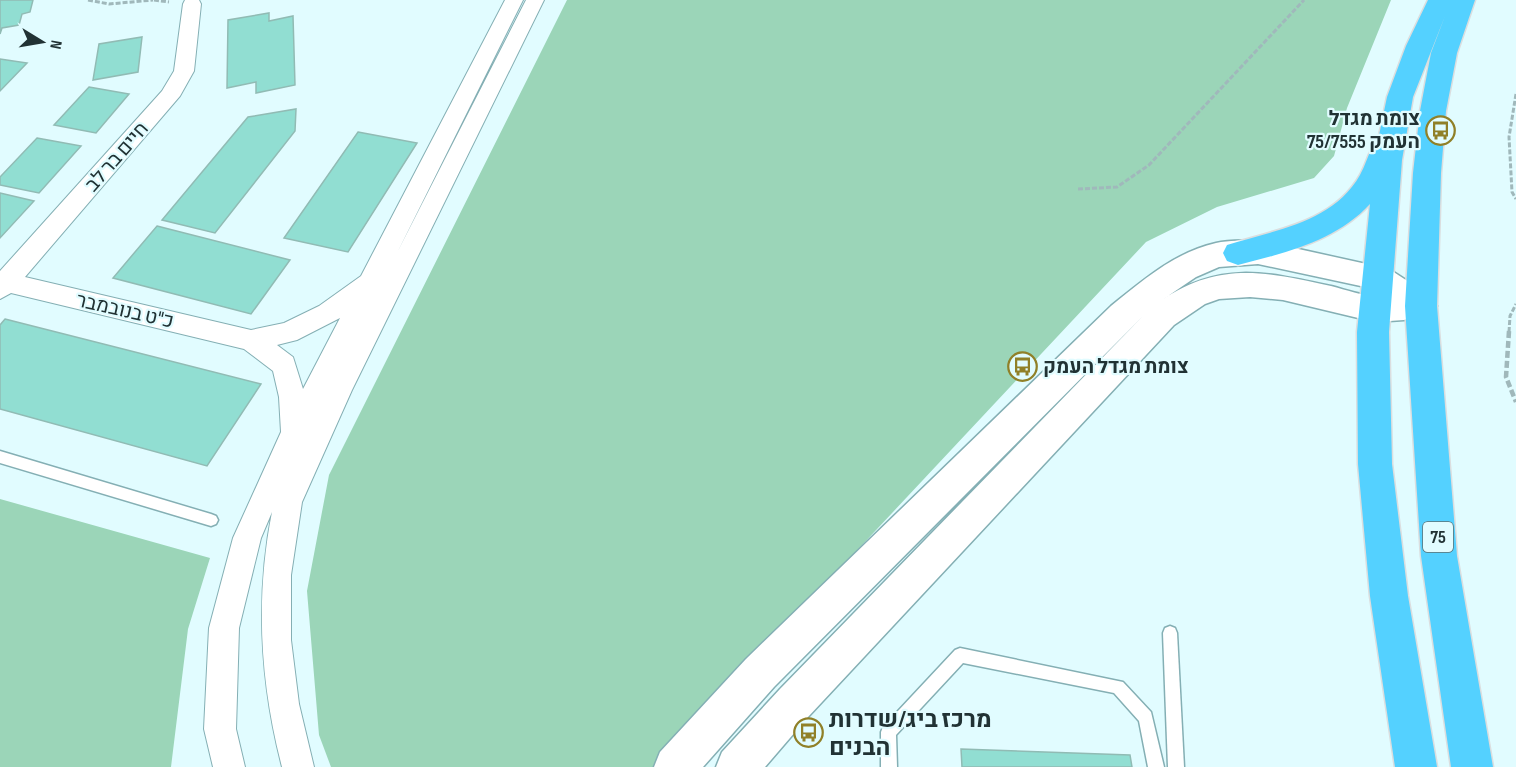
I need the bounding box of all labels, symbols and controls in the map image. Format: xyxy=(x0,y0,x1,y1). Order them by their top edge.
north arrow xyxy=(12,12,72,72)
text: N xyxy=(45,39,65,51)
place label: צומת מגדל העמק 75/7555 xyxy=(1307,107,1420,154)
bus stop icon: צומת מגדל העמק 75/7555 xyxy=(1425,115,1457,147)
street label: חיים בר לב xyxy=(80,117,154,197)
street label: כ"ט בנובמבר xyxy=(74,288,176,334)
bus stop icon: צומת מגדל העמק xyxy=(1006,351,1038,383)
place label: צומת מגדל העמק xyxy=(1043,355,1189,379)
road number: 75 xyxy=(1423,522,1453,552)
place label: מרכז ביג/שדרות הבנים xyxy=(829,705,992,762)
bus stop icon: מרכז ביג/שדרות הבנים xyxy=(792,717,824,749)

